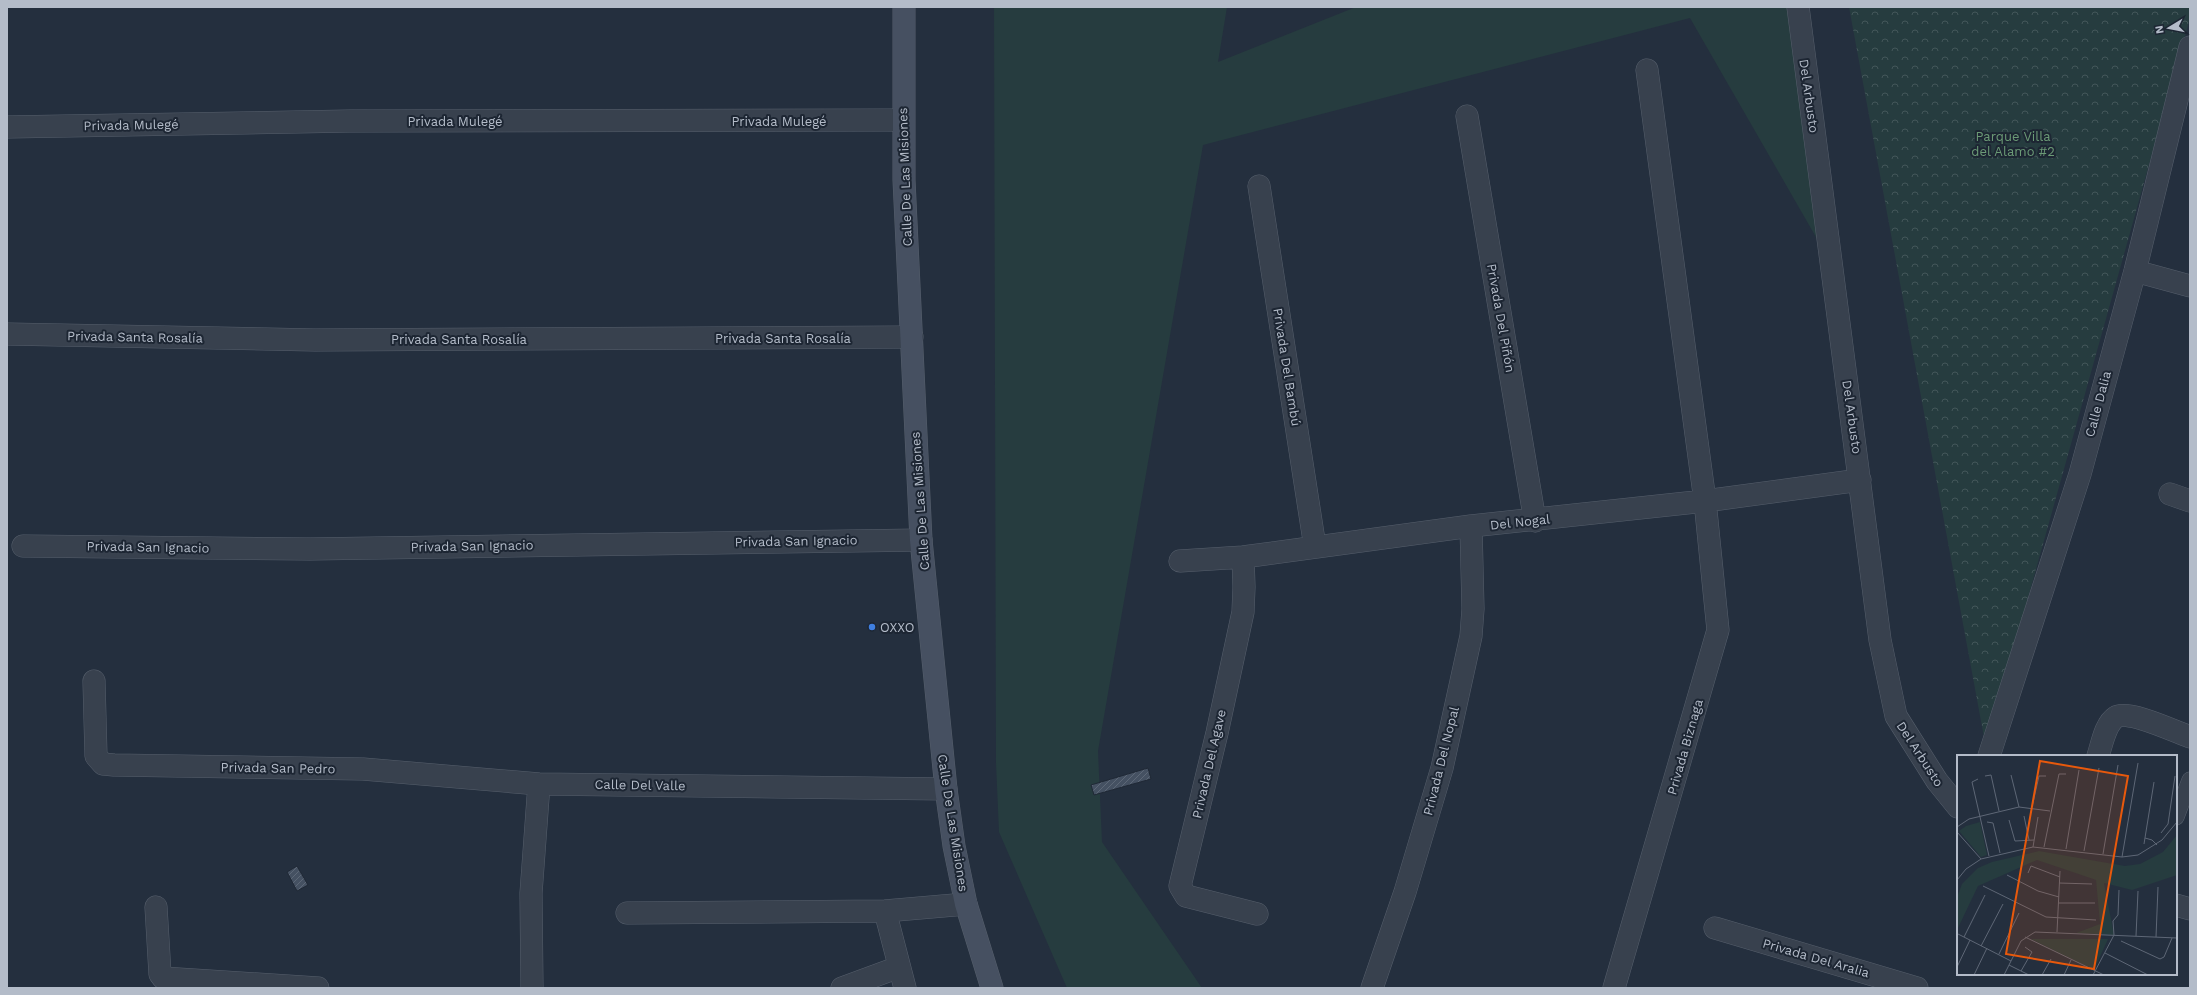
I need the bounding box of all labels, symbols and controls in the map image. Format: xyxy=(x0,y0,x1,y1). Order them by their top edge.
north arrow xyxy=(2149,8,2189,48)
text: N xyxy=(2153,25,2167,35)
street label: Del Arbusto xyxy=(1796,58,1822,134)
street label: Calle De Las Misiones xyxy=(895,107,915,247)
street label: Privada Mulegé xyxy=(407,114,503,129)
street label: Privada Mulegé xyxy=(731,114,827,129)
street label: Privada Mulegé xyxy=(83,117,179,133)
park label: Parque Villa del Alamo #2 xyxy=(1971,129,2055,159)
street label: Privada Del Piñón xyxy=(1484,262,1518,374)
street label: Privada Del Bambú xyxy=(1270,307,1304,427)
street label: Privada Santa Rosalía xyxy=(67,328,204,346)
street label: Privada Santa Rosalía xyxy=(715,331,852,346)
street label: Privada Santa Rosalía xyxy=(391,332,528,347)
street label: Calle Dalia xyxy=(2082,369,2114,439)
street label: Del Arbusto xyxy=(1839,379,1865,455)
street label: Calle De Las Misiones xyxy=(908,431,932,571)
street label: Del Nogal xyxy=(1489,511,1551,533)
street label: Privada San Ignacio xyxy=(734,532,858,550)
street label: Privada San Ignacio xyxy=(410,537,534,555)
street label: Privada San Ignacio xyxy=(86,538,210,556)
place label: OXXO xyxy=(880,620,914,635)
marker: OXXO xyxy=(867,622,877,632)
street label: Privada Biznaga xyxy=(1664,697,1706,797)
street label: Privada Del Nopal xyxy=(1420,705,1462,817)
street label: Privada Del Agave xyxy=(1189,708,1229,820)
street label: Del Arbusto xyxy=(1893,719,1947,789)
street label: Calle De Las Misiones xyxy=(935,753,971,893)
inset map xyxy=(1957,755,2177,975)
street label: Privada San Pedro xyxy=(221,760,336,777)
street label: Calle Del Valle xyxy=(594,777,686,793)
street label: Privada Del Aralia xyxy=(1761,936,1872,981)

